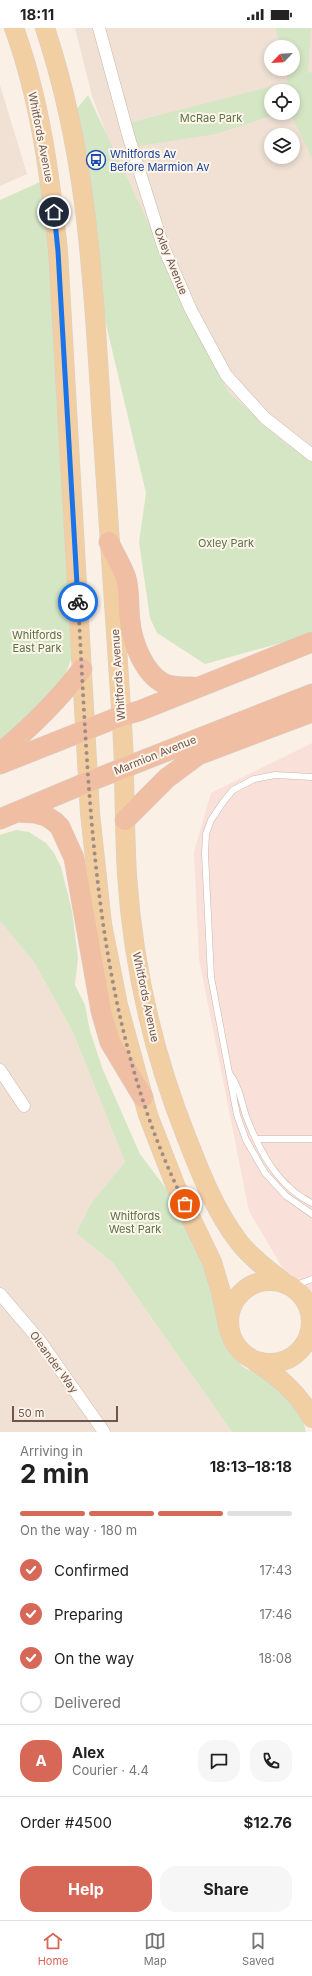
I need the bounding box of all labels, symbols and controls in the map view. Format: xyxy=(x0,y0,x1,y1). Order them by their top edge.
text: 18:11 xyxy=(20,5,54,24)
north arrow xyxy=(264,40,300,76)
map controls xyxy=(264,40,300,164)
button: locate xyxy=(264,84,300,120)
street label: Whitfords Avenue xyxy=(25,91,57,183)
park label: McRae Park xyxy=(180,111,242,125)
button: layers xyxy=(264,128,300,164)
place label: Whitfords Av Before Marmion Av xyxy=(110,147,209,174)
bus stop icon: Whitfords Av Before Marmion Av xyxy=(85,149,107,171)
pin xyxy=(37,195,71,229)
icon: home xyxy=(43,201,65,223)
street label: Oxley Avenue xyxy=(151,225,191,297)
park label: Oxley Park xyxy=(198,536,254,550)
courier xyxy=(58,582,98,622)
icon: bike xyxy=(67,591,89,613)
park label: Whitfords East Park xyxy=(12,628,62,655)
street label: Whitfords Avenue xyxy=(108,629,128,721)
street label: Marmion Avenue xyxy=(112,732,198,778)
street label: Whitfords Avenue xyxy=(130,951,162,1043)
pin xyxy=(168,1187,202,1221)
icon: bag xyxy=(174,1193,196,1215)
park label: Whitfords West Park xyxy=(109,1209,161,1236)
street label: Oleander Way xyxy=(27,1328,81,1396)
scale bar xyxy=(12,1404,118,1423)
text: 50 m xyxy=(18,1406,44,1420)
text: Arriving in xyxy=(20,1443,83,1459)
text: 18:13–18:18 xyxy=(210,1457,292,1476)
text: 2 min xyxy=(20,1458,90,1489)
text: On the way · 180 m xyxy=(20,1522,137,1538)
icon: check xyxy=(20,1559,42,1581)
text: Confirmed xyxy=(54,1561,129,1580)
text: 17:43 xyxy=(260,1562,292,1578)
icon: check xyxy=(20,1603,42,1625)
text: Preparing xyxy=(54,1605,123,1624)
text: 17:46 xyxy=(260,1606,292,1622)
icon: check xyxy=(20,1647,42,1669)
text: On the way xyxy=(54,1649,134,1668)
text: 18:08 xyxy=(259,1650,292,1666)
text: Delivered xyxy=(54,1693,121,1712)
button: chat xyxy=(198,1740,240,1782)
button: phone xyxy=(250,1740,292,1782)
text: Alex xyxy=(72,1743,105,1762)
text: A xyxy=(35,1751,47,1770)
text: Courier · 4.4 xyxy=(72,1762,149,1778)
text: Order #4500 xyxy=(20,1813,112,1832)
text: $12.76 xyxy=(243,1813,292,1832)
button: Help xyxy=(20,1866,152,1912)
button: Share xyxy=(160,1866,292,1912)
tab: Home xyxy=(38,1930,69,1968)
tab: Map xyxy=(144,1930,167,1968)
tab: Saved xyxy=(242,1930,274,1968)

